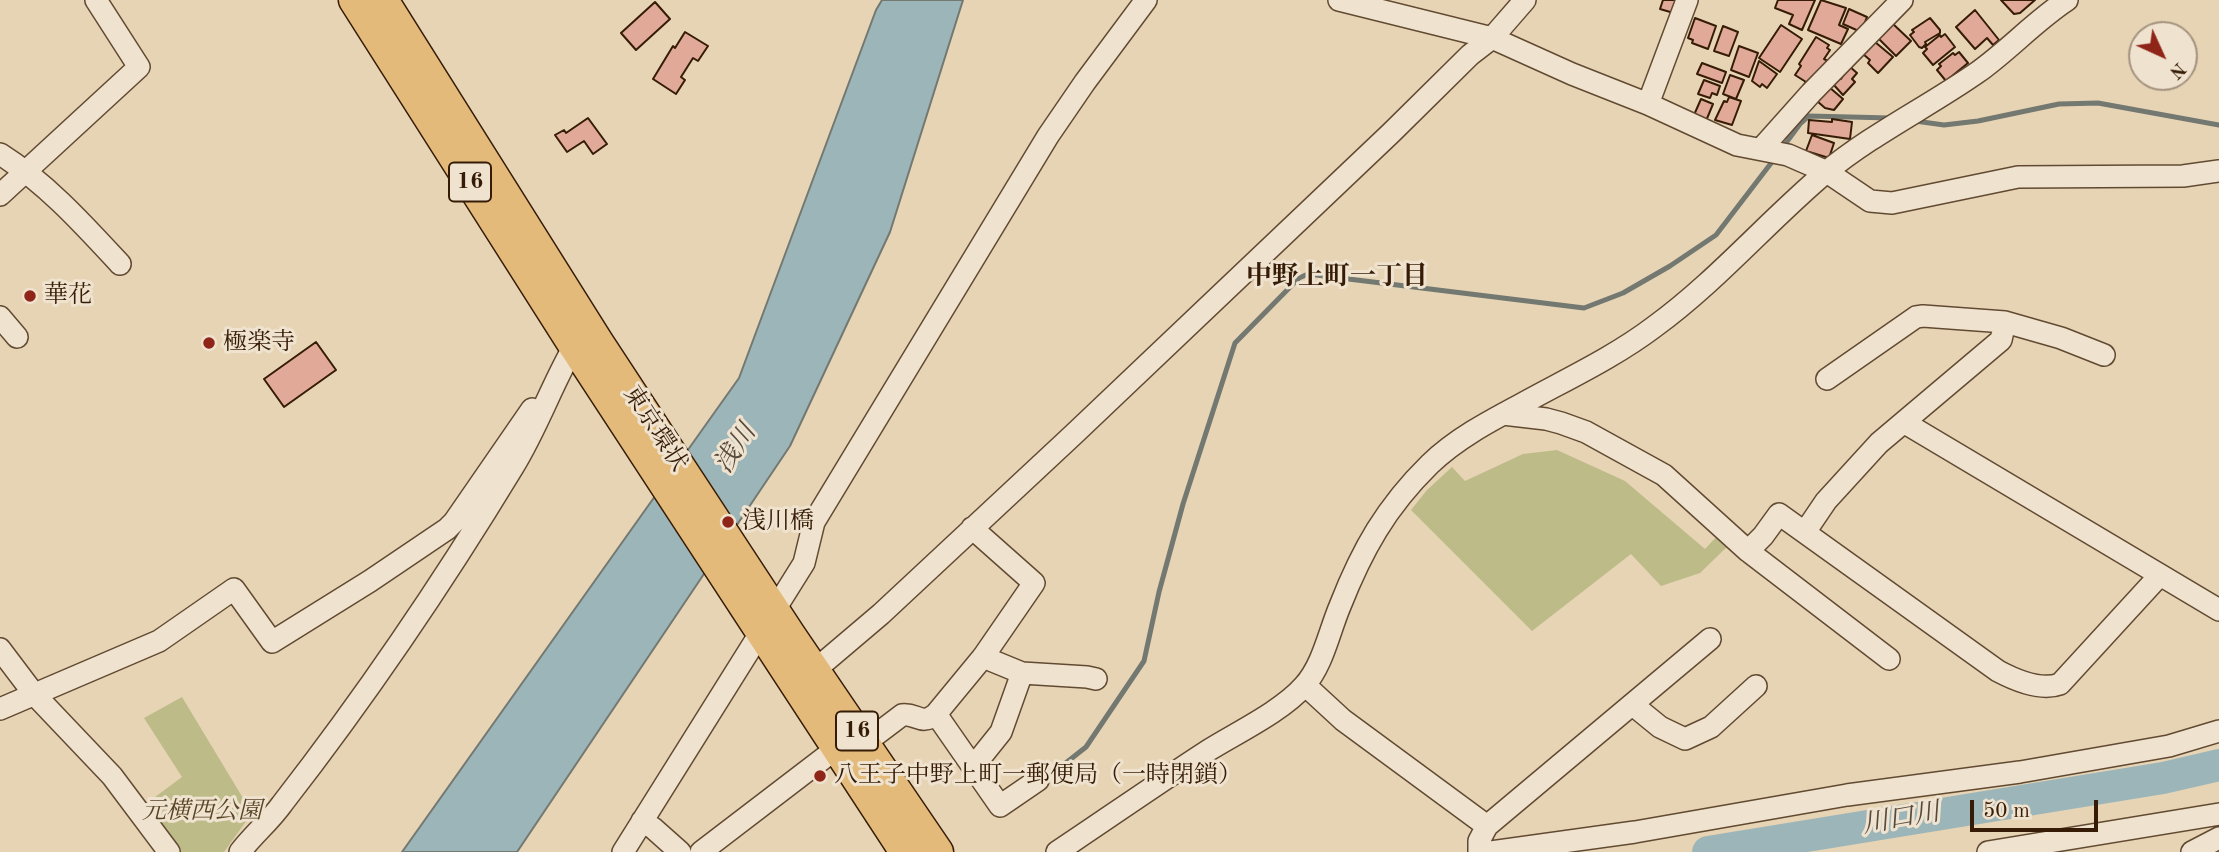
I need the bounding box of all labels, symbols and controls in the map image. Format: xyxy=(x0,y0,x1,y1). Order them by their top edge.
north arrow xyxy=(2128,21,2198,91)
text: N xyxy=(2165,58,2189,82)
road number: 16 xyxy=(449,162,491,202)
district label: 中野上町一丁目 xyxy=(1246,261,1428,293)
place label: 華花 xyxy=(44,282,92,310)
marker: 華花 xyxy=(22,288,38,304)
place label: 極楽寺 xyxy=(223,329,295,357)
marker: 極楽寺 xyxy=(201,335,217,351)
street label: 東京環状 xyxy=(617,381,693,477)
water label: 浅川 xyxy=(709,419,763,479)
place label: 浅川橋 xyxy=(742,508,814,536)
marker: 浅川橋 xyxy=(720,514,736,530)
road number: 16 xyxy=(836,712,878,750)
place label: 八王子中野上町一郵便局（一時閉鎖） xyxy=(834,762,1242,790)
marker: 八王子中野上町一郵便局（一時閉鎖） xyxy=(812,768,828,784)
scale bar xyxy=(1974,786,2102,830)
water label: 川口川 xyxy=(1860,797,1942,841)
park label: 元横西公園 xyxy=(142,798,262,826)
text: 50 m xyxy=(1983,801,2030,822)

